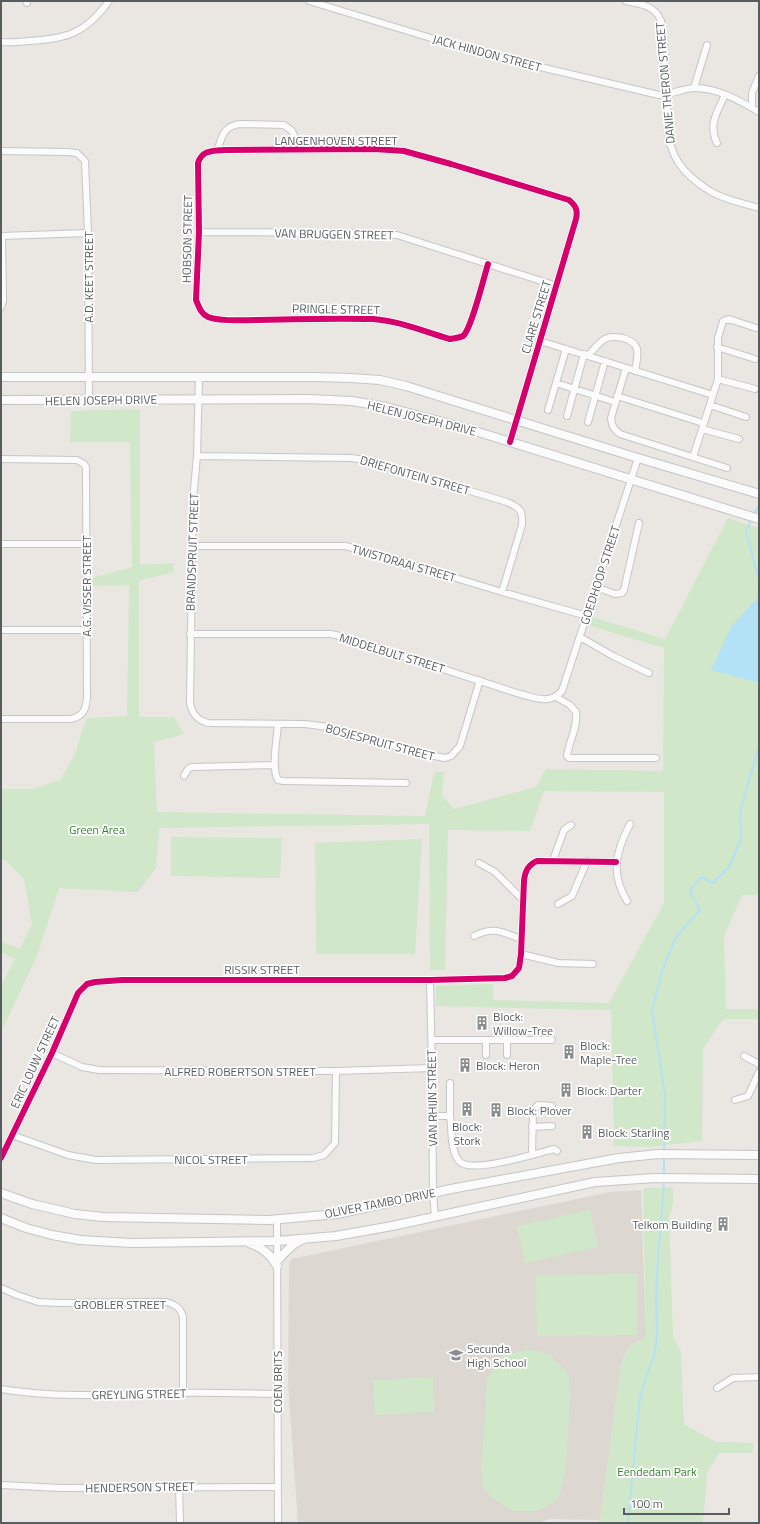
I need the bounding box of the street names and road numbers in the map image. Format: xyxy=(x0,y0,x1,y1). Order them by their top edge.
street label: DANIE THERON STREET xyxy=(650,21,680,145)
street label: JACK HINDON STREET xyxy=(431,29,544,77)
street label: LANGENHOVEN STREET xyxy=(274,131,398,150)
street label: HOBSON STREET xyxy=(177,194,197,283)
street label: VAN BRUGGEN STREET xyxy=(274,223,394,245)
street label: A.D. KEET STREET xyxy=(79,231,98,323)
street label: CLARE STREET xyxy=(516,277,556,356)
street label: PRINGLE STREET xyxy=(292,299,381,319)
street label: HELEN JOSEPH DRIVE xyxy=(45,390,157,410)
street label: HELEN JOSEPH DRIVE xyxy=(365,395,479,441)
street label: DRIEFONTEIN STREET xyxy=(358,450,473,500)
street label: BRANDSPRUIT STREET xyxy=(180,492,204,611)
street label: GOEDHOOP STREET xyxy=(575,522,625,627)
street label: A.G. VISSER STREET xyxy=(77,534,96,637)
street label: TWISTDRAAI STREET xyxy=(350,539,459,587)
street label: MIDDELBULT STREET xyxy=(337,628,448,678)
street label: BOSJESPRUIT STREET xyxy=(323,718,437,766)
street label: RISSIK STREET xyxy=(224,960,300,979)
street label: ERIC LOUW STREET xyxy=(5,1012,65,1112)
street label: VAN RHIJN STREET xyxy=(422,1049,442,1147)
street label: ALFRED ROBERTSON STREET xyxy=(164,1062,316,1081)
street label: NICOL STREET xyxy=(174,1150,248,1169)
street label: OLIVER TAMBO DRIVE xyxy=(323,1183,438,1223)
street label: GROBLER STREET xyxy=(74,1295,167,1314)
street label: COEN BRITS xyxy=(268,1351,287,1413)
street label: GREYLING STREET xyxy=(92,1384,187,1404)
street label: HENDERSON STREET xyxy=(85,1477,196,1497)

